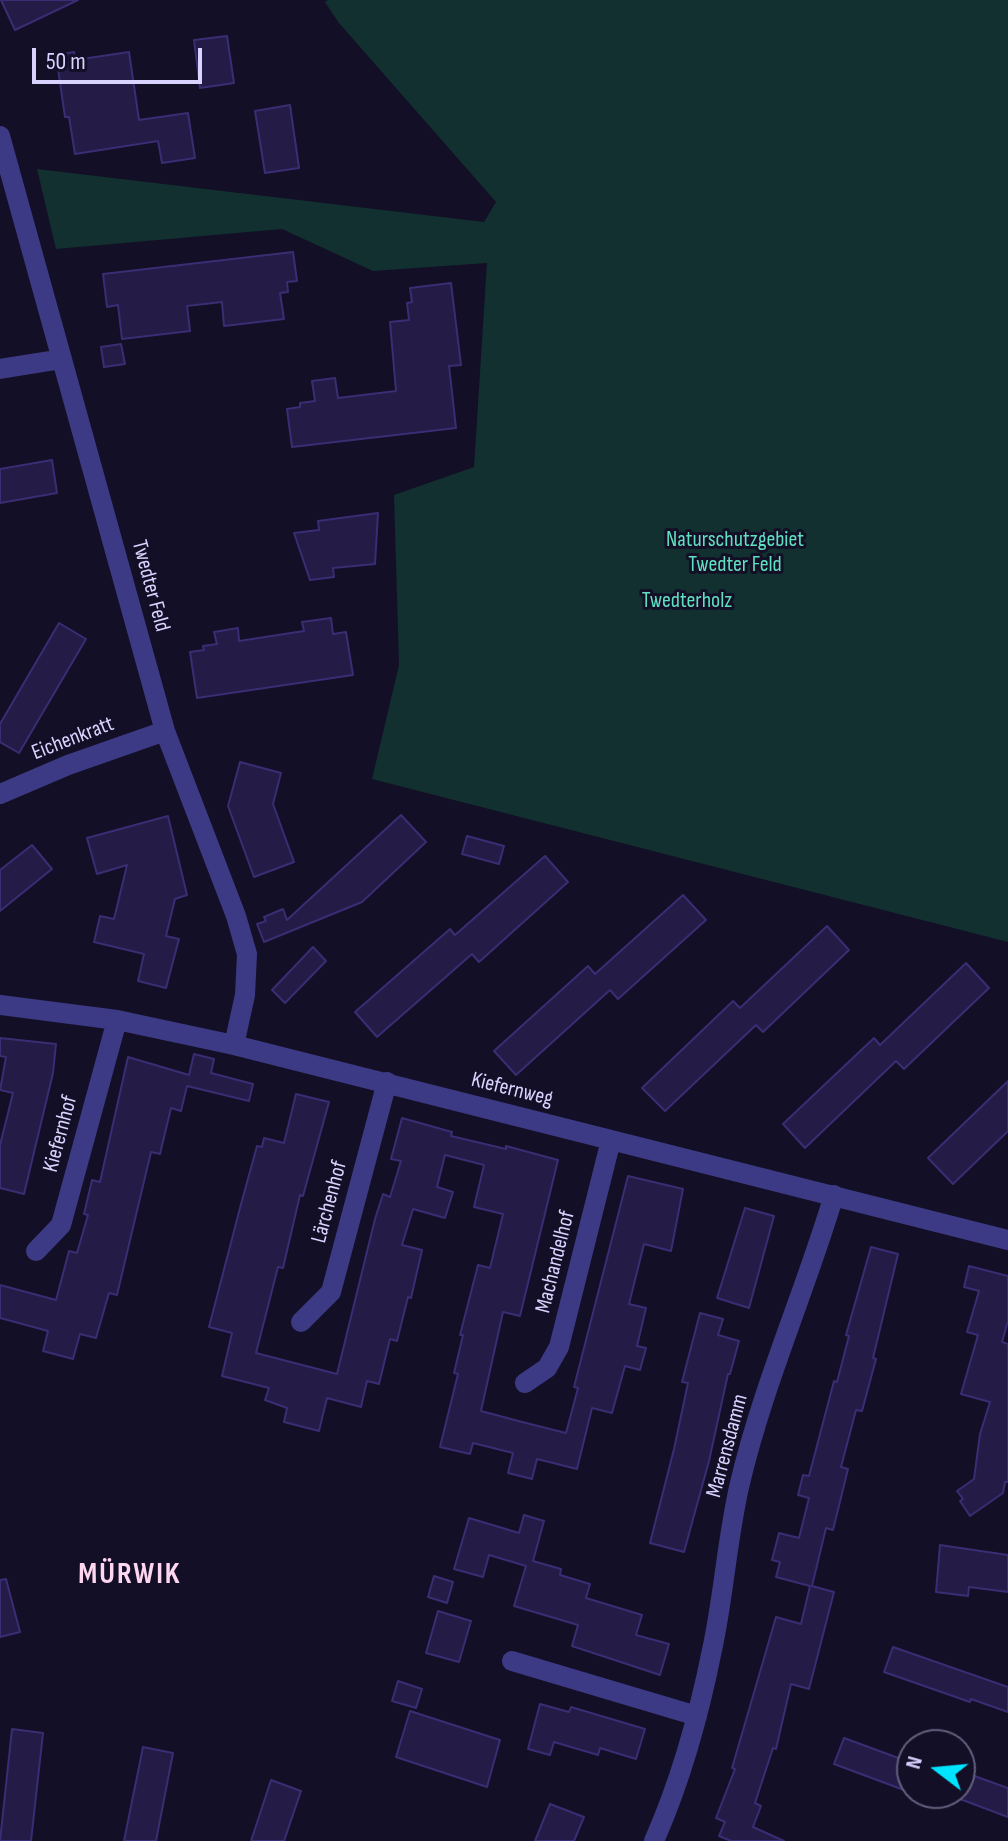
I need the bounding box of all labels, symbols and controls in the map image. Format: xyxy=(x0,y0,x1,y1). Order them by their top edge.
scale bar xyxy=(36,32,206,82)
text: 50 m xyxy=(46,47,86,76)
park label: Naturschutzgebiet Twedter Feld xyxy=(666,527,804,578)
street label: Twedter Feld xyxy=(125,537,175,635)
park label: Twedterholz xyxy=(642,588,732,614)
street label: Eichenkratt xyxy=(28,711,118,767)
street label: Kiefernweg xyxy=(468,1067,556,1113)
street label: Kiefernhof xyxy=(38,1093,84,1175)
street label: Lärchenhof xyxy=(306,1158,354,1246)
street label: Machandelhof xyxy=(531,1208,581,1316)
street label: Marrensdamm xyxy=(702,1391,754,1501)
district label: MÜRWIK xyxy=(78,1557,182,1593)
north arrow xyxy=(896,1729,976,1809)
text: N xyxy=(900,1753,929,1772)

